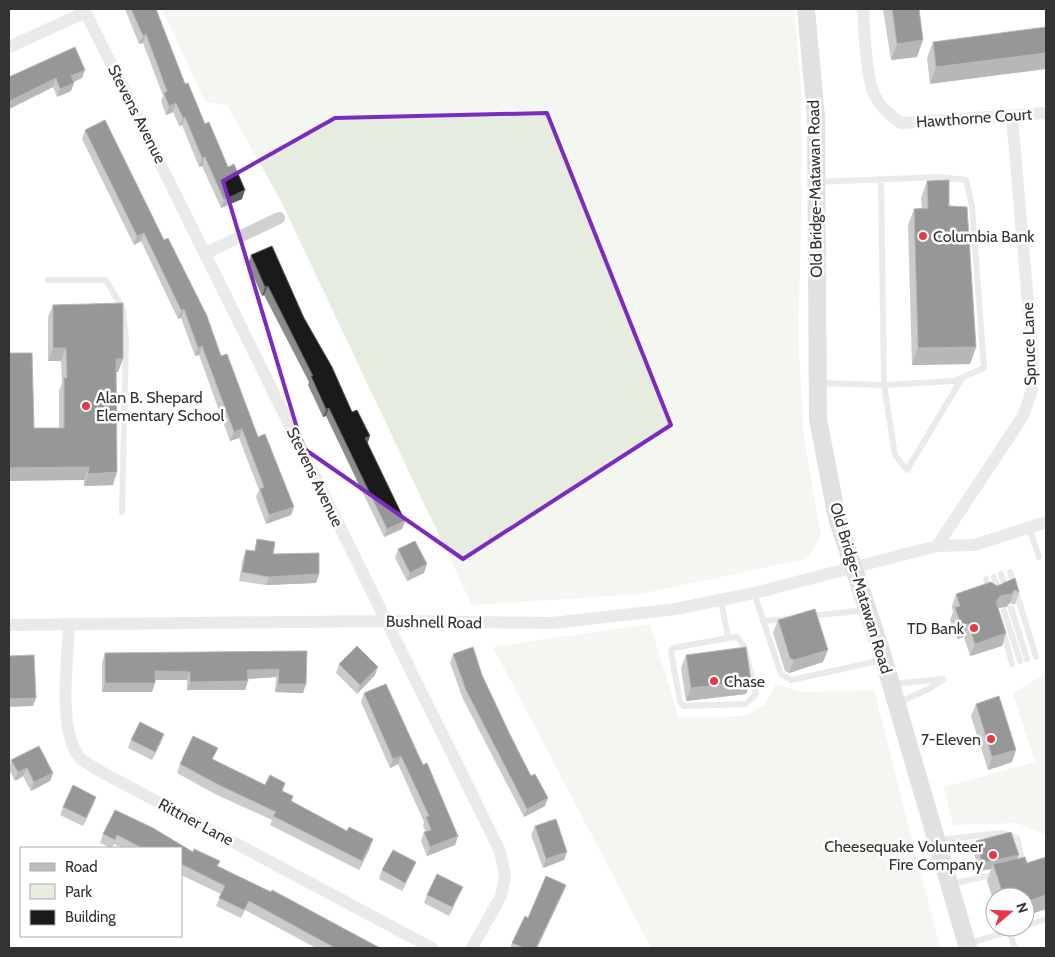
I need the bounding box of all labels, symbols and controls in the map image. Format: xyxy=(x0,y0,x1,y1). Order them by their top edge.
street label: Stevens Avenue xyxy=(104,61,170,167)
street label: Old Bridge-Matawan Road xyxy=(804,100,826,278)
street label: Hawthorne Court xyxy=(915,104,1033,132)
place label: Columbia Bank xyxy=(933,227,1035,246)
marker: Columbia Bank xyxy=(917,230,929,242)
street label: Spruce Lane xyxy=(1018,302,1040,386)
place label: Alan B. Shepard Elementary School xyxy=(96,388,224,425)
marker: Alan B. Shepard Elementary School xyxy=(80,400,92,412)
street label: Stevens Avenue xyxy=(283,424,347,530)
street label: Old Bridge-Matawan Road xyxy=(826,500,896,676)
street label: Bushnell Road xyxy=(386,612,482,632)
place label: TD Bank xyxy=(907,619,965,638)
marker: TD Bank xyxy=(968,622,980,634)
place label: Chase xyxy=(724,672,765,691)
marker: Chase xyxy=(708,675,720,687)
place label: 7-Eleven xyxy=(921,730,981,749)
marker: 7-Eleven xyxy=(985,733,997,745)
street label: Rittner Lane xyxy=(155,794,237,850)
place label: Cheesequake Volunteer Fire Company xyxy=(824,837,984,874)
legend xyxy=(20,847,182,937)
marker: Cheesequake Volunteer Fire Company xyxy=(987,849,999,861)
text: Road xyxy=(65,858,98,876)
text: Park xyxy=(65,883,92,901)
north arrow xyxy=(985,887,1035,937)
text: N xyxy=(1012,900,1032,915)
text: Building xyxy=(65,908,116,926)

